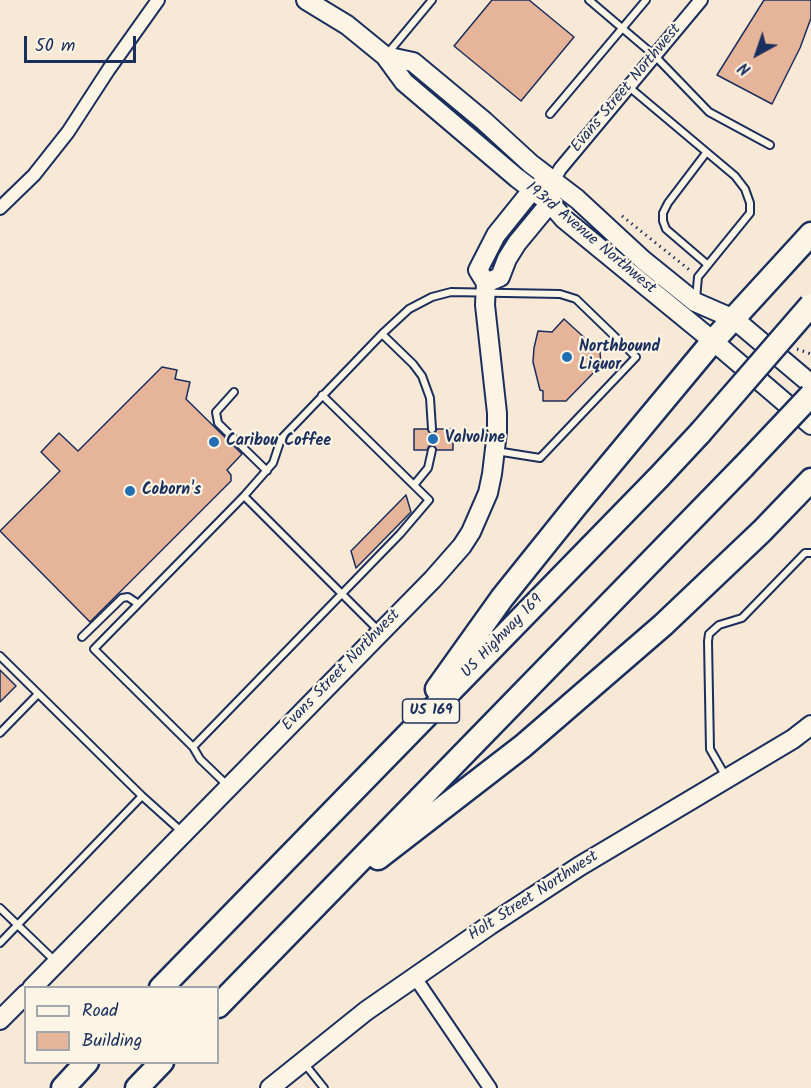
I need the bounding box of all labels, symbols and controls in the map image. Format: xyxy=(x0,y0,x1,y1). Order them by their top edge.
street label: Evans Street Northwest xyxy=(568,21,686,157)
scale bar xyxy=(27,24,140,62)
north arrow xyxy=(727,24,787,84)
text: 50 m xyxy=(35,32,75,61)
text: N xyxy=(733,55,757,81)
street label: 193rd Avenue Northwest xyxy=(521,179,659,299)
place label: Northbound Liquor xyxy=(579,338,660,376)
marker: Northbound Liquor xyxy=(560,350,574,364)
place label: Valvoline xyxy=(445,429,505,449)
place label: Caribou Coffee xyxy=(226,432,331,452)
marker: Valvoline xyxy=(426,432,440,446)
marker: Caribou Coffee xyxy=(207,435,221,449)
place label: Coborn's xyxy=(142,481,201,501)
marker: Coborn's xyxy=(123,484,137,498)
street label: US Highway 169 xyxy=(458,591,548,683)
street label: Evans Street Northwest xyxy=(279,606,405,736)
road number: US 169 xyxy=(402,699,460,723)
street label: Holt Street Northwest xyxy=(466,848,602,946)
legend xyxy=(24,986,219,1064)
text: Road xyxy=(82,997,118,1026)
text: Building xyxy=(82,1027,142,1056)

